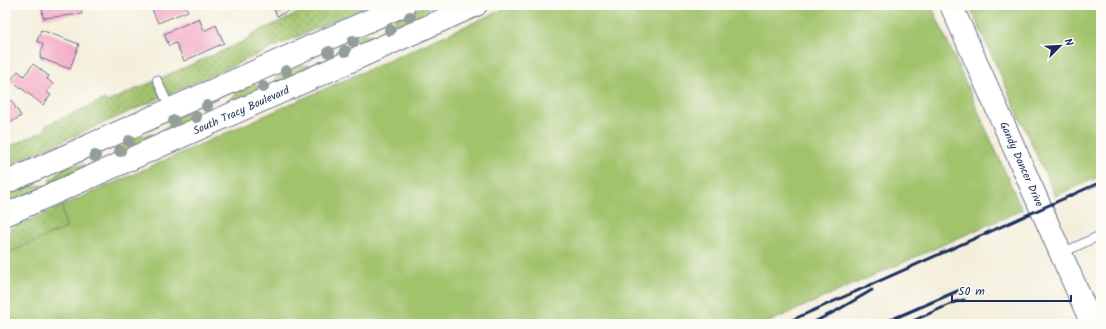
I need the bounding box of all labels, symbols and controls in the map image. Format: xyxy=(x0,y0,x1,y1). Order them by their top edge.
north arrow xyxy=(1040,26,1080,66)
text: N xyxy=(1059,36,1078,49)
street label: South Tracy Boulevard xyxy=(190,81,293,140)
street label: Gandy Dancer Drive xyxy=(994,119,1048,210)
scale bar xyxy=(952,277,1071,303)
text: 50 m xyxy=(958,282,985,301)

